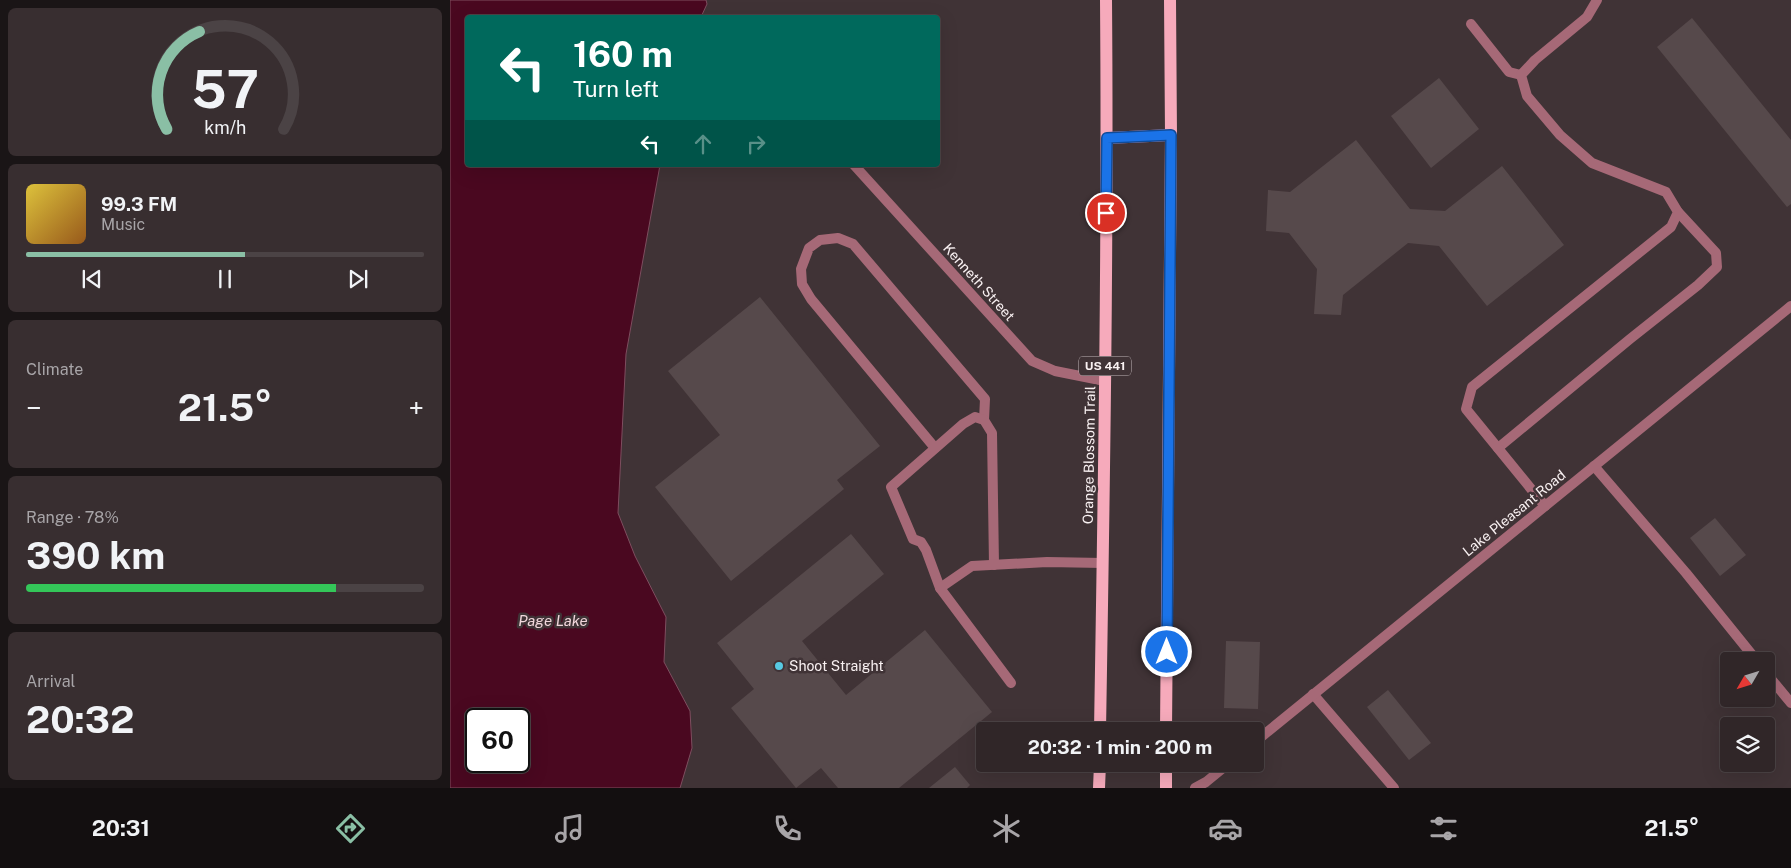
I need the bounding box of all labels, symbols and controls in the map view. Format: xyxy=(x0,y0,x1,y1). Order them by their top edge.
text: 160 m xyxy=(573,34,673,75)
icon: left xyxy=(490,35,555,100)
text: 57 xyxy=(191,59,259,120)
text: Turn left xyxy=(573,76,659,102)
text: km/h xyxy=(204,117,246,138)
icon: left xyxy=(636,130,664,158)
icon: ahead xyxy=(689,130,717,158)
icon: right xyxy=(742,130,770,158)
pin xyxy=(1085,192,1127,234)
text: 99.3 FM xyxy=(101,193,177,215)
icon: arrive xyxy=(1092,199,1120,227)
text: Music xyxy=(101,215,145,234)
street label: Kenneth Street xyxy=(940,240,1018,324)
icon: previous xyxy=(78,265,106,293)
icon: pause xyxy=(211,265,239,293)
icon: next xyxy=(344,265,372,293)
road number: US 441 xyxy=(1079,356,1131,376)
text: Climate xyxy=(26,360,83,379)
text: 21.5° xyxy=(178,385,272,430)
street label: Orange Blossom Trail xyxy=(1080,386,1098,524)
text: − xyxy=(26,391,42,424)
text: + xyxy=(408,391,424,424)
street label: Lake Pleasant Road xyxy=(1459,467,1569,559)
text: Range · 78% xyxy=(26,508,119,527)
text: 390 km xyxy=(26,533,165,578)
water label: Page Lake xyxy=(518,612,588,629)
position arrow xyxy=(1140,625,1192,677)
north arrow xyxy=(1720,652,1775,708)
map controls xyxy=(1720,652,1775,772)
place label: Shoot Straight xyxy=(789,658,884,674)
marker: Shoot Straight xyxy=(773,660,785,672)
text: Arrival xyxy=(26,672,75,691)
text: 20:32 xyxy=(26,697,134,742)
speed limit sign: 60 xyxy=(465,708,530,773)
button: layers xyxy=(1720,717,1775,772)
text: 20:32 · 1 min · 200 m xyxy=(1028,736,1212,758)
icon: directions xyxy=(333,811,368,846)
icon: music xyxy=(552,811,587,846)
icon: phone xyxy=(770,811,805,846)
icon: climate xyxy=(989,811,1024,846)
icon: car xyxy=(1208,811,1243,846)
icon: filters xyxy=(1426,811,1461,846)
text: 20:31 xyxy=(92,815,150,841)
text: 21.5° xyxy=(1645,815,1699,841)

